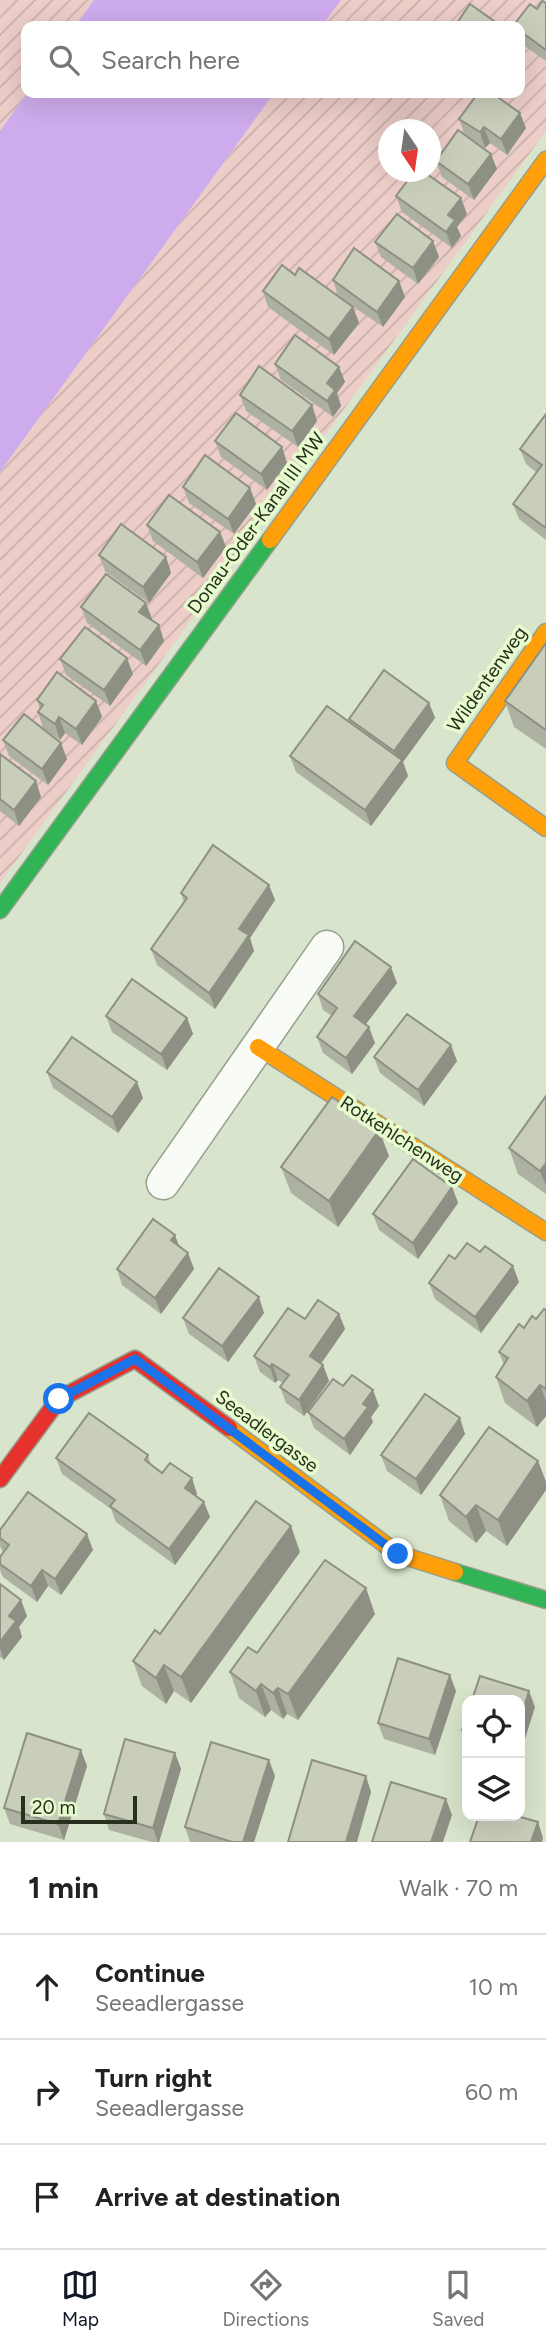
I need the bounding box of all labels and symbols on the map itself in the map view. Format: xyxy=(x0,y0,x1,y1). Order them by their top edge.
north arrow xyxy=(378,119,441,182)
street label: Donau-Oder-Kanal III MW xyxy=(183,427,330,618)
street label: Wildentenweg xyxy=(442,622,532,736)
street label: Rotkehlchenweg xyxy=(336,1091,468,1187)
route start xyxy=(43,1383,74,1414)
street label: Seeadlergasse xyxy=(211,1385,323,1477)
route end xyxy=(382,1538,413,1569)
scale bar xyxy=(21,1793,136,1825)

